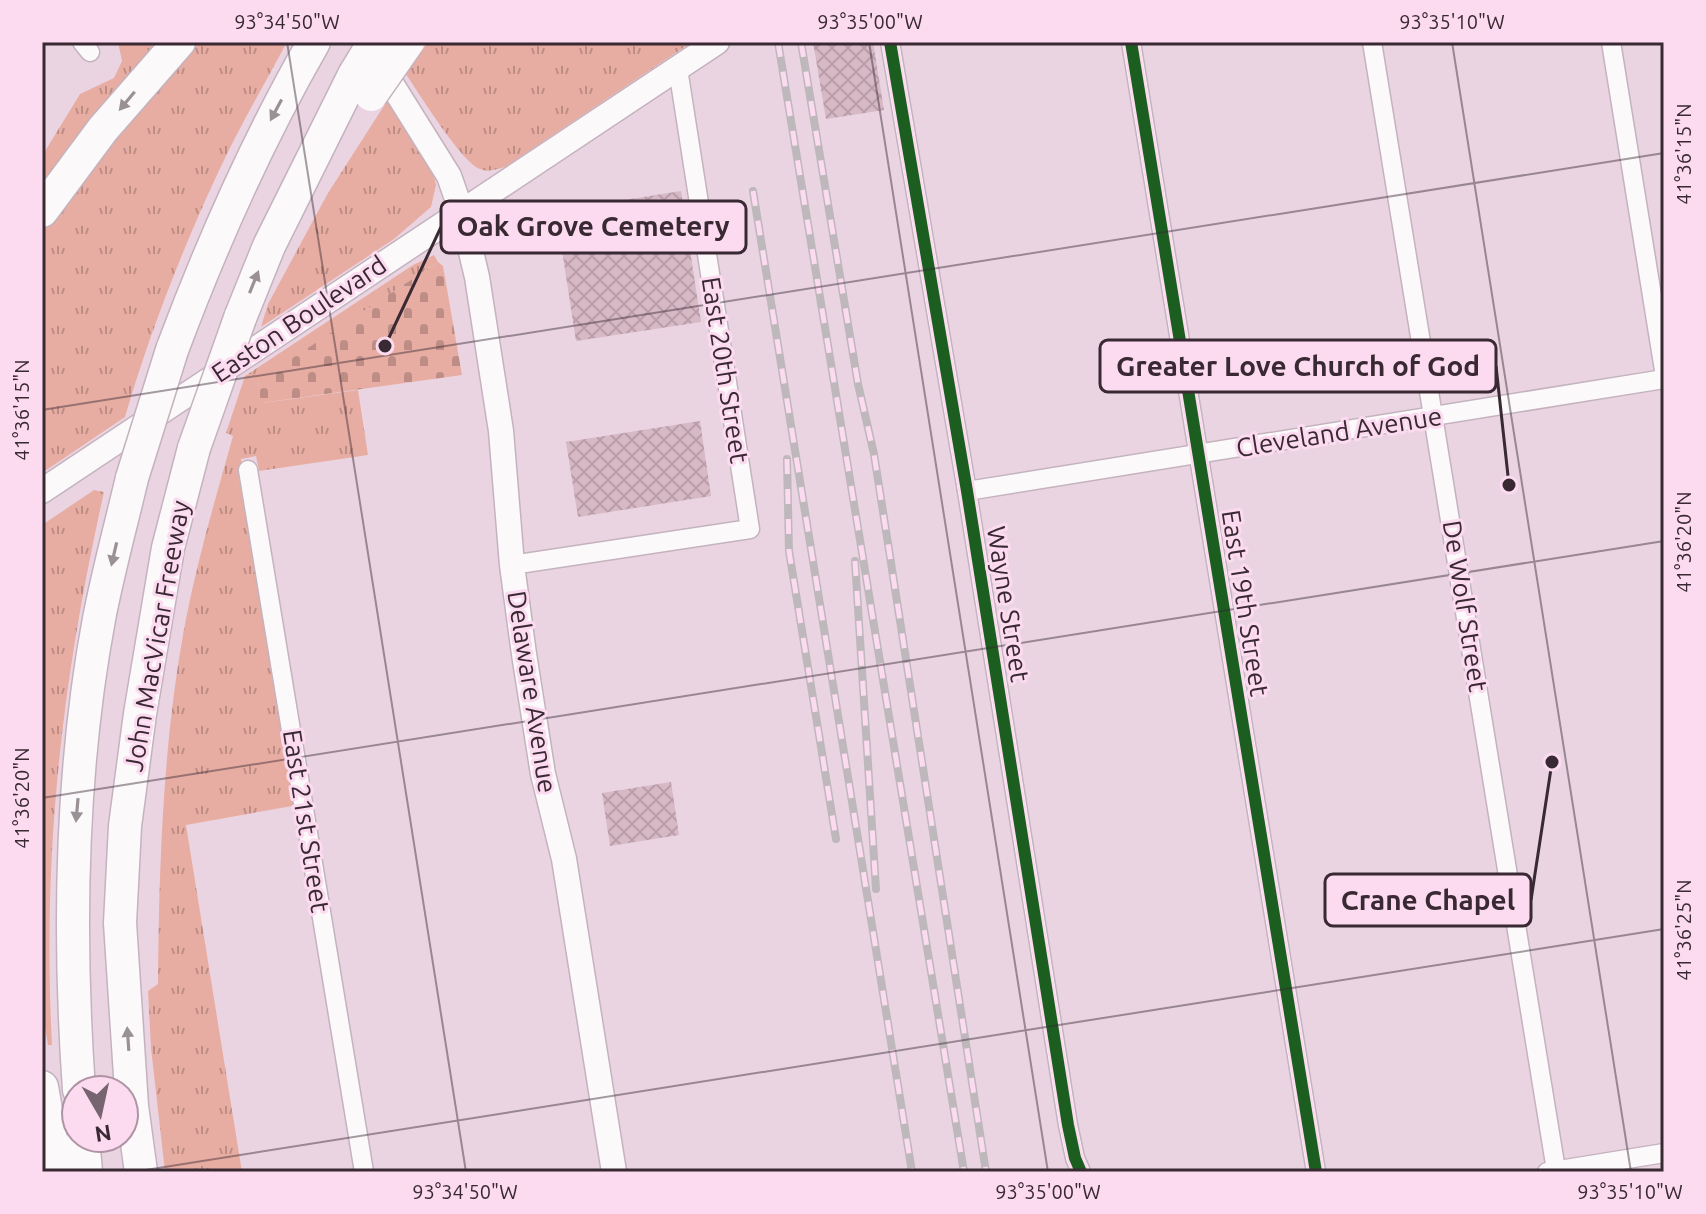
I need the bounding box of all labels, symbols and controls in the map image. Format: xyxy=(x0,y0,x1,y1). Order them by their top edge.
text: 93°34'50"W xyxy=(234,10,340,33)
text: 93°35'00"W xyxy=(817,10,923,33)
text: 93°35'10"W xyxy=(1399,10,1505,33)
one-way arrow xyxy=(119,91,136,111)
one-way arrow xyxy=(269,98,282,121)
text: 41°36'15"N xyxy=(1672,103,1695,205)
callout: Oak Grove Cemetery xyxy=(441,201,746,253)
text: Oak Grove Cemetery xyxy=(456,210,730,241)
street label: Easton Boulevard xyxy=(206,249,391,388)
one-way arrow xyxy=(248,270,261,294)
street label: East 20th Street xyxy=(696,275,755,465)
callout: Greater Love Church of God xyxy=(1100,340,1496,392)
text: Greater Love Church of God xyxy=(1116,350,1480,381)
text: 41°36'15"N xyxy=(10,359,33,461)
street label: Cleveland Avenue xyxy=(1234,401,1444,462)
text: 41°36'20"N xyxy=(1672,491,1695,593)
street label: John MacVicar Freeway xyxy=(118,498,195,774)
street label: East 19th Street xyxy=(1216,508,1275,698)
street label: De Wolf Street xyxy=(1438,518,1493,694)
street label: Wayne Street xyxy=(982,524,1035,684)
one-way arrow xyxy=(108,541,120,566)
street label: Delaware Avenue xyxy=(502,589,563,795)
street label: East 21st Street xyxy=(278,727,335,914)
text: 41°36'20"N xyxy=(10,747,33,849)
one-way arrow xyxy=(70,798,83,823)
callout: Crane Chapel xyxy=(1325,874,1531,926)
text: 41°36'25"N xyxy=(1672,879,1695,981)
text: Crane Chapel xyxy=(1341,884,1515,915)
one-way arrow xyxy=(121,1026,134,1051)
north arrow xyxy=(60,1074,140,1154)
text: N xyxy=(93,1121,113,1148)
text: 93°34'50"W xyxy=(412,1180,518,1203)
text: 93°35'00"W xyxy=(995,1180,1101,1203)
text: 93°35'10"W xyxy=(1577,1180,1683,1203)

